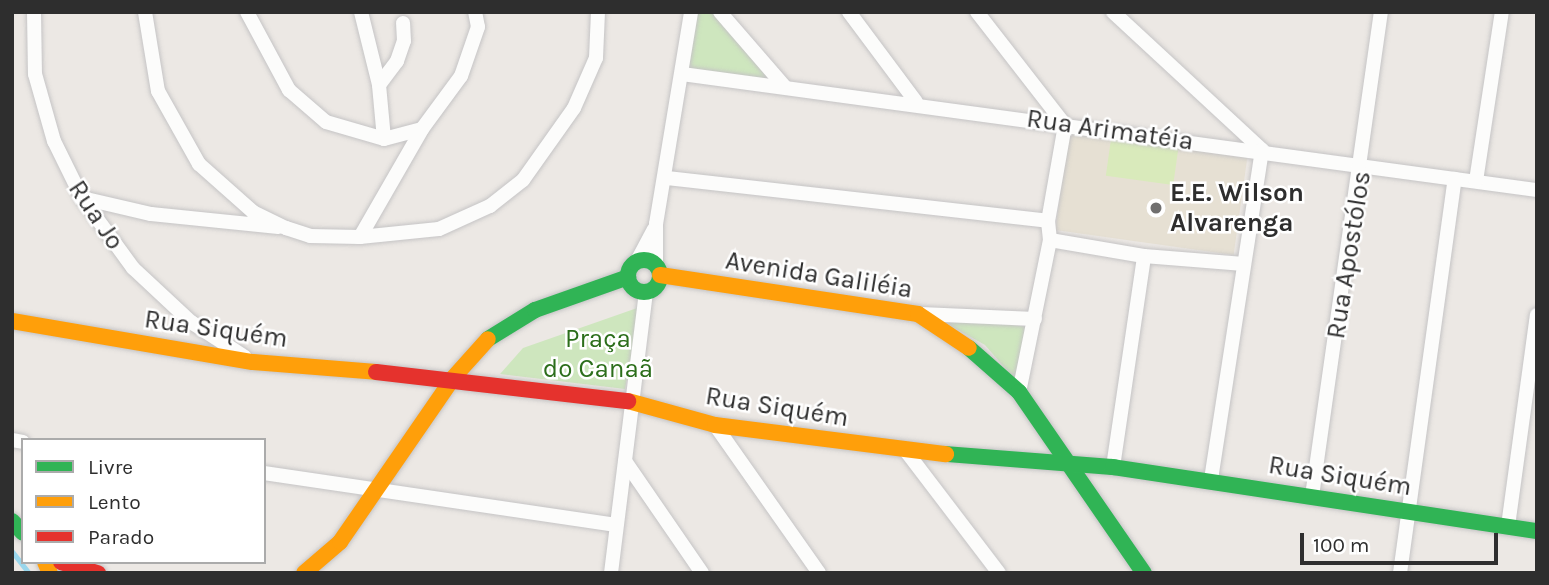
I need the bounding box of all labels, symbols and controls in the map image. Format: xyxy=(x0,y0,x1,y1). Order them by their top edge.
street label: Rua Arimatéia xyxy=(1025,103,1195,157)
street label: Rua Apostólos xyxy=(1320,169,1378,341)
street label: Rua Jo xyxy=(62,174,130,256)
place label: E.E. Wilson Alvarenga xyxy=(1170,177,1304,238)
marker: E.E. Wilson Alvarenga xyxy=(1148,200,1164,216)
street label: Avenida Galiléia xyxy=(723,245,915,305)
street label: Rua Siquém xyxy=(142,304,290,354)
park label: Praça do Canaã xyxy=(543,323,653,384)
street label: Rua Siquém xyxy=(703,380,851,434)
legend xyxy=(21,438,266,564)
street label: Rua Siquém xyxy=(1266,449,1414,503)
text: Livre xyxy=(88,455,133,479)
text: Lento xyxy=(88,490,141,514)
scale bar xyxy=(1304,518,1502,562)
text: Parado xyxy=(88,525,154,549)
text: 100 m xyxy=(1313,533,1370,557)

